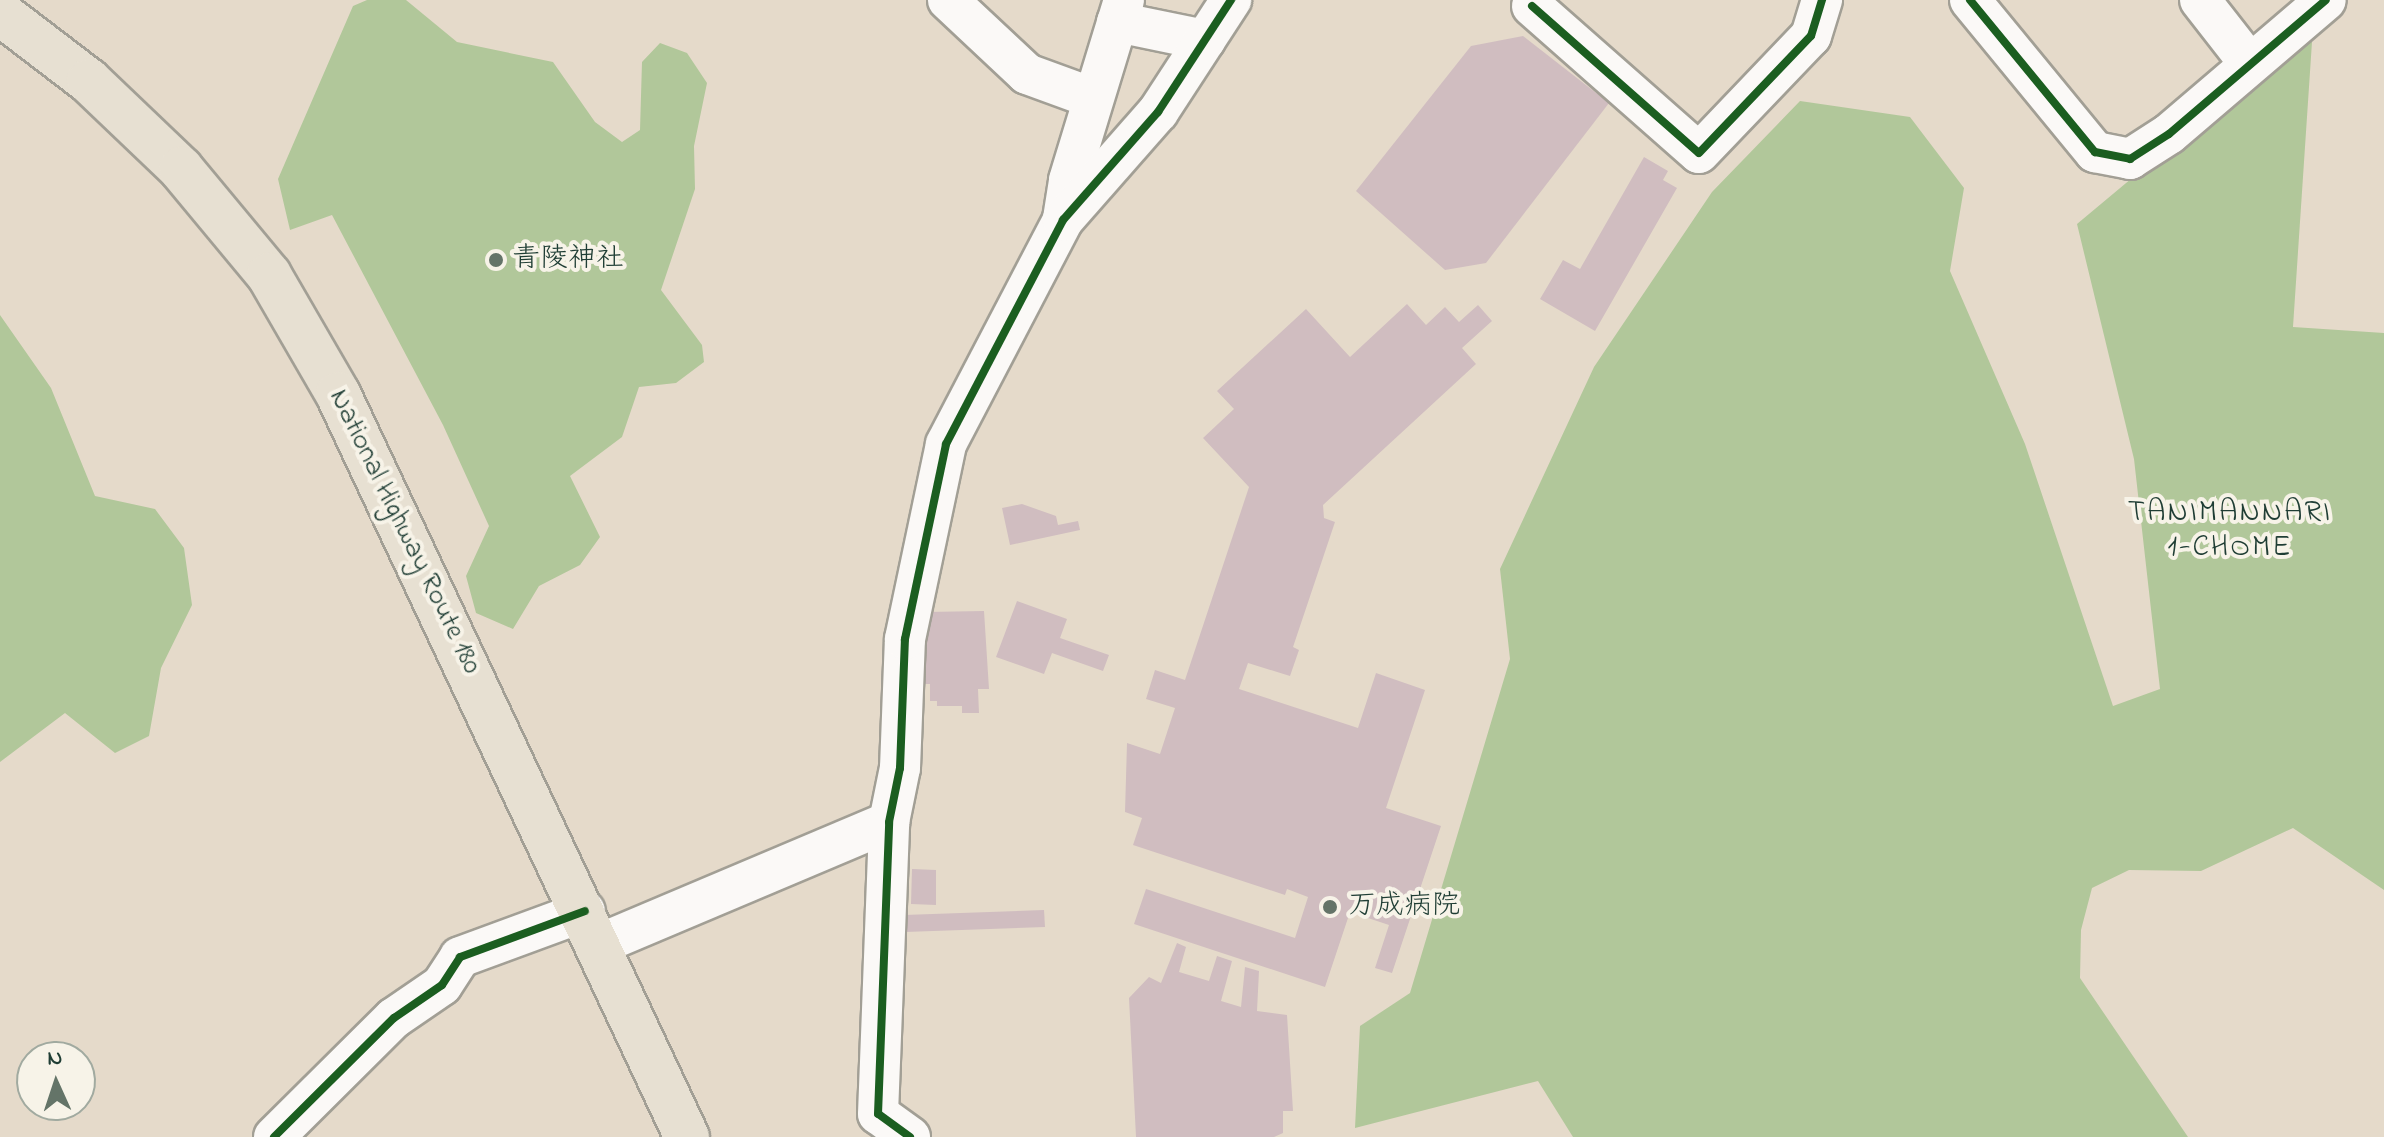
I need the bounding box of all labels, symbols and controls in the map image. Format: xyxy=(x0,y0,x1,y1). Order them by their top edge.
place label: 青陵神社 xyxy=(512,243,624,277)
marker: 青陵神社 xyxy=(487,251,505,269)
street label: National Highway Route 180 xyxy=(320,384,488,680)
district label: TANIMANNARI 1-CHOME xyxy=(2128,495,2332,566)
place label: 万成病院 xyxy=(1348,890,1460,924)
marker: 万成病院 xyxy=(1319,896,1341,918)
north arrow xyxy=(16,1041,96,1121)
text: N xyxy=(47,1043,63,1075)

